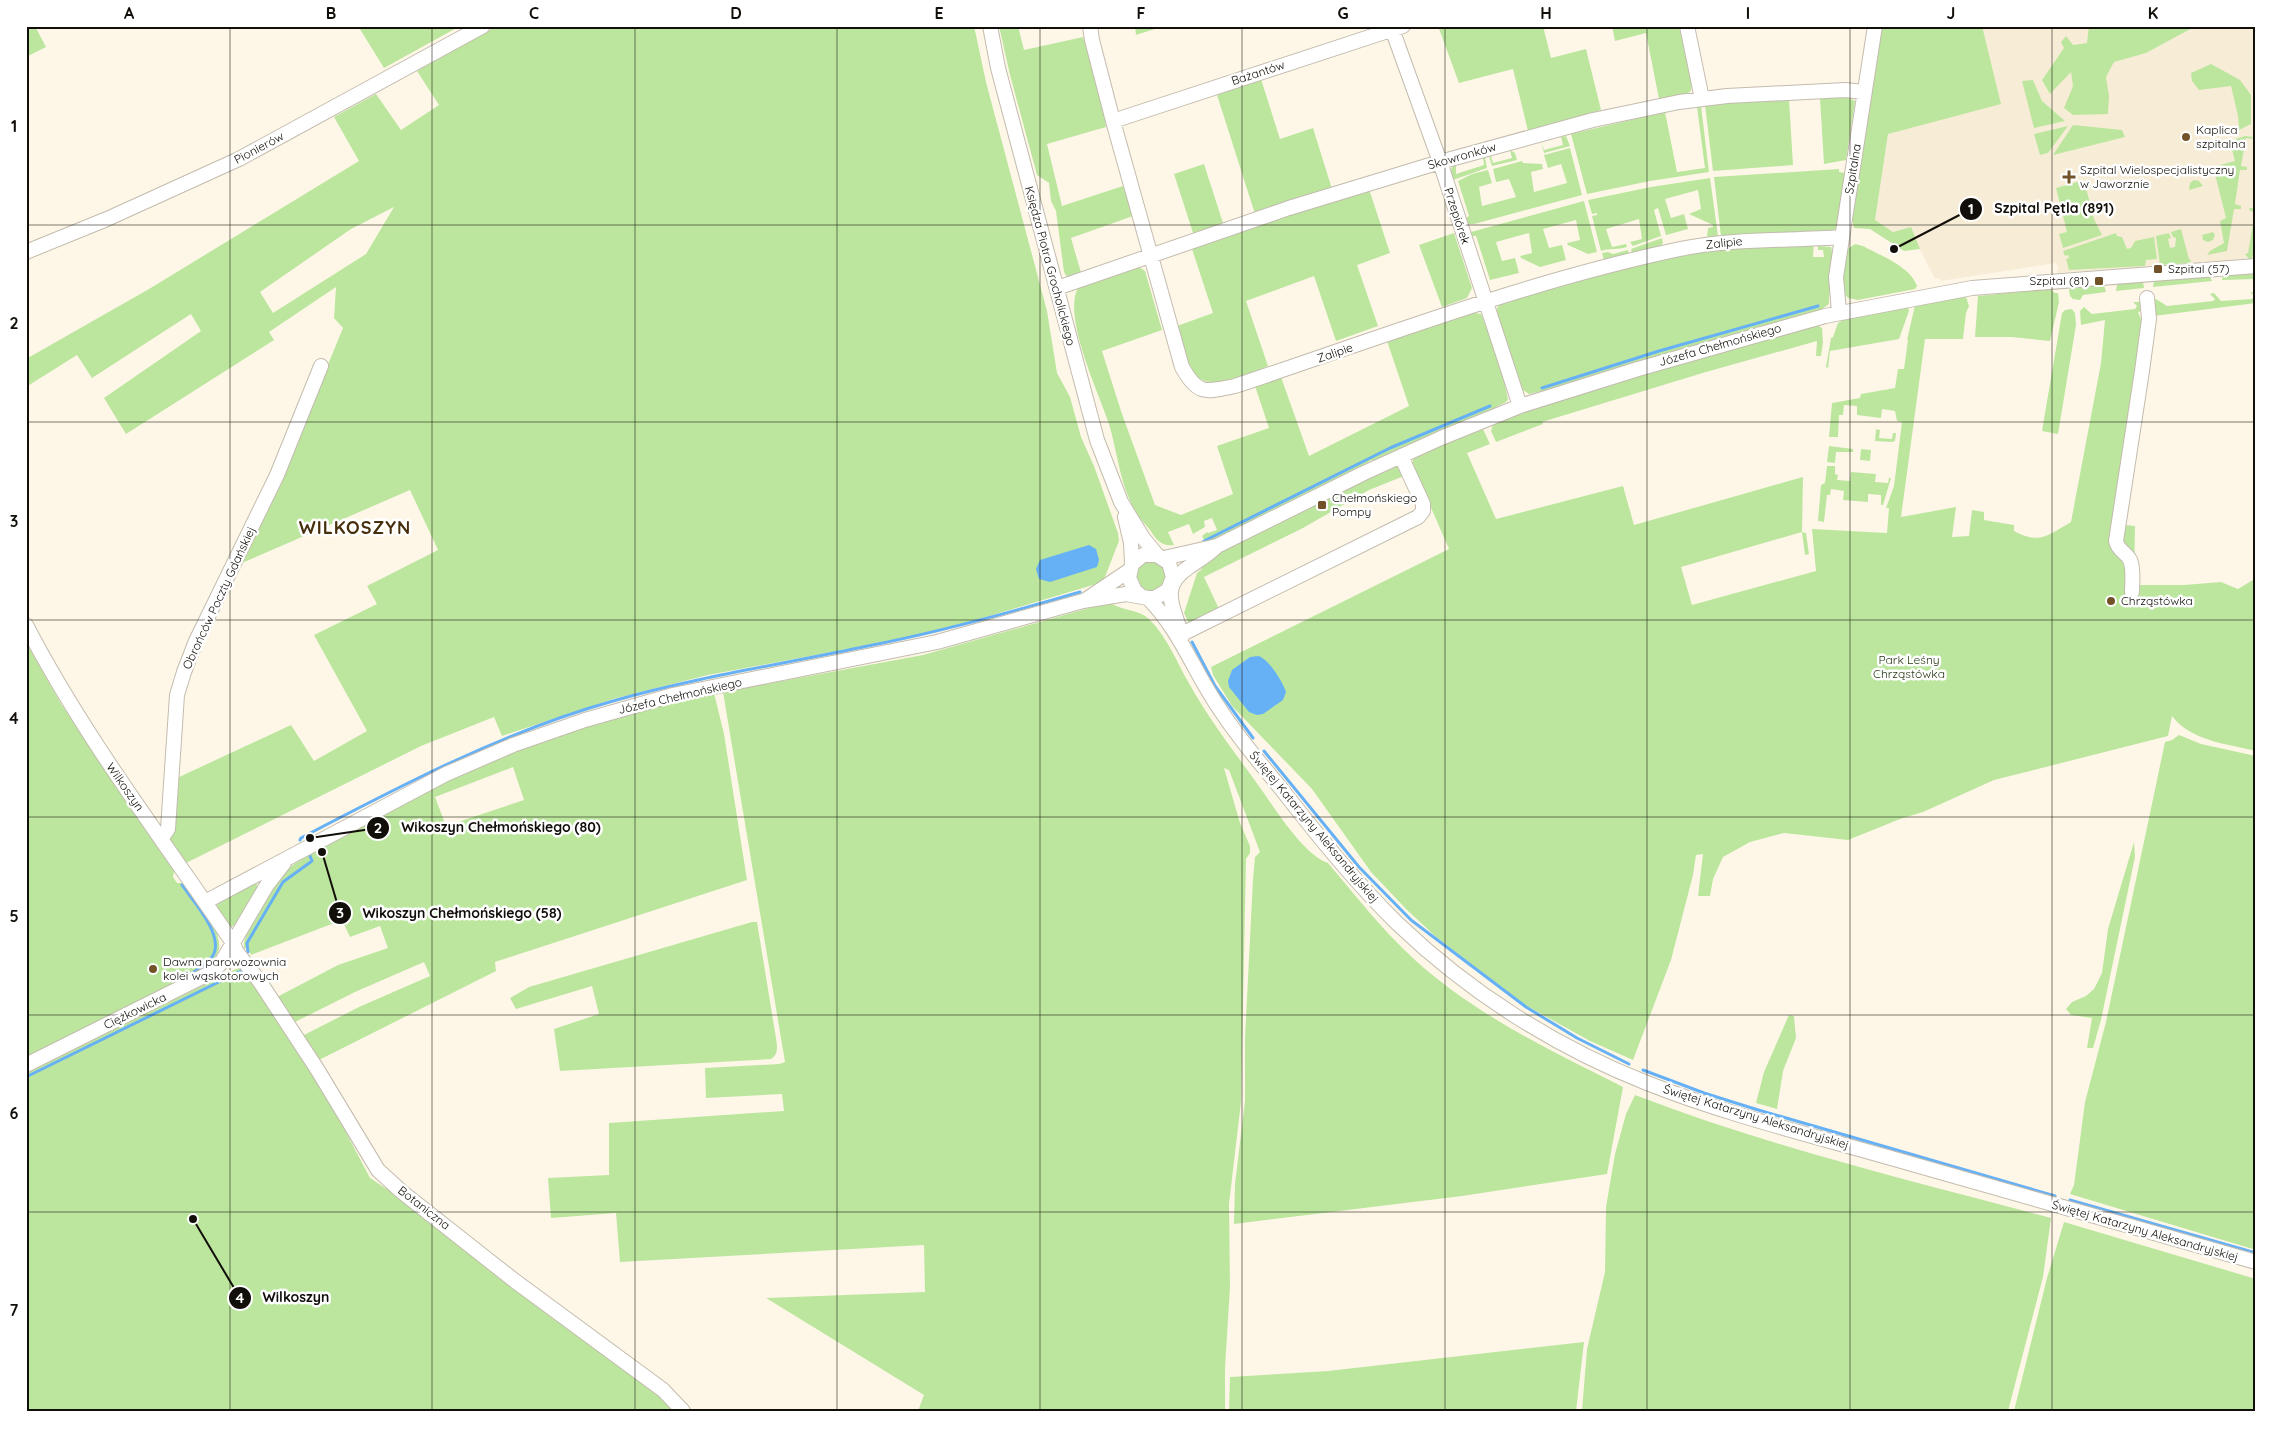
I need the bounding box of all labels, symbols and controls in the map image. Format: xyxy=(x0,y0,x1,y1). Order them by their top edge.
text: A xyxy=(124,3,135,23)
text: B xyxy=(326,3,336,23)
text: C xyxy=(529,3,539,23)
text: D xyxy=(730,3,742,23)
text: E xyxy=(934,3,944,23)
text: F xyxy=(1137,3,1146,23)
text: G xyxy=(1337,3,1349,23)
text: H xyxy=(1540,3,1552,23)
text: I xyxy=(1746,3,1750,23)
text: J xyxy=(1947,3,1955,23)
text: K xyxy=(2148,3,2158,23)
street label: Bażantów xyxy=(1229,57,1287,88)
text: 1 xyxy=(11,116,17,136)
place label: Kaplica szpitalna xyxy=(2196,122,2246,151)
street label: Pionierów xyxy=(231,128,286,167)
marker: Kaplica szpitalna xyxy=(2180,131,2192,143)
street label: Skowronków xyxy=(1426,139,1498,172)
street label: Szpitalna xyxy=(1841,143,1864,195)
place label: Szpital Wielospecjalistyczny w Jaworznie xyxy=(2080,162,2234,191)
marker: Szpital Wielospecjalistyczny w Jaworznie xyxy=(2062,170,2076,184)
street label: Księdza Piotra Grocholickiego xyxy=(1022,184,1079,347)
street label: Przepiórek xyxy=(1441,186,1474,246)
callout: Szpital Pętla (891) xyxy=(1959,194,2123,223)
text: 1 xyxy=(1968,199,1974,218)
text: Szpital Pętla (891) xyxy=(1994,199,2114,217)
street label: Zalipie xyxy=(1705,233,1743,252)
place label: Szpital (57) xyxy=(2168,261,2229,276)
marker: Szpital (57) xyxy=(2152,263,2164,275)
place label: Szpital (81) xyxy=(2029,273,2089,288)
marker: Szpital (81) xyxy=(2093,275,2105,287)
text: 2 xyxy=(9,313,19,333)
street label: Józefa Chełmońskiego xyxy=(1657,320,1783,369)
street label: Zalipie xyxy=(1315,339,1355,366)
place label: Chełmońskiego Pompy xyxy=(1332,490,1417,519)
marker: Chełmońskiego Pompy xyxy=(1316,499,1328,511)
text: 3 xyxy=(10,511,18,531)
district label: WILKOSZYN xyxy=(299,516,411,539)
street label: Obrońców Poczty Gdańskiej xyxy=(179,524,258,671)
place label: Chrząstówka xyxy=(2121,593,2193,608)
marker: Chrząstówka xyxy=(2105,595,2117,607)
park label: Park Leśny Chrząstówka xyxy=(1873,652,1945,681)
street label: Józefa Chełmońskiego xyxy=(617,674,743,717)
text: 4 xyxy=(9,708,19,728)
street label: Świętej Katarzyny Aleksandryjskiej xyxy=(1246,748,1382,906)
street label: Wilkoszyn xyxy=(103,760,147,814)
callout: Wikoszyn Chełmońskiego (80) xyxy=(366,813,611,842)
text: 2 xyxy=(374,818,382,837)
text: Wikoszyn Chełmońskiego (80) xyxy=(401,818,601,836)
callout: Wikoszyn Chełmońskiego (58) xyxy=(328,898,572,927)
text: 3 xyxy=(336,903,344,922)
text: Wikoszyn Chełmońskiego (58) xyxy=(362,904,562,922)
text: 5 xyxy=(9,906,19,926)
place label: Dawna parowozownia kolei wąskotorowych xyxy=(163,954,286,983)
marker: Dawna parowozownia kolei wąskotorowych xyxy=(147,963,159,975)
street label: Ciężkowicka xyxy=(101,989,169,1032)
street label: Świętej Katarzyny Aleksandryjskiej xyxy=(1661,1081,1851,1152)
text: 6 xyxy=(10,1103,19,1123)
street label: Botaniczna xyxy=(395,1183,453,1233)
street label: Świętej Katarzyny Aleksandryjskiej xyxy=(2050,1197,2240,1264)
callout: Wilkoszyn xyxy=(228,1283,339,1312)
text: 4 xyxy=(236,1288,245,1307)
text: Wilkoszyn xyxy=(263,1288,329,1306)
text: 7 xyxy=(10,1300,19,1320)

